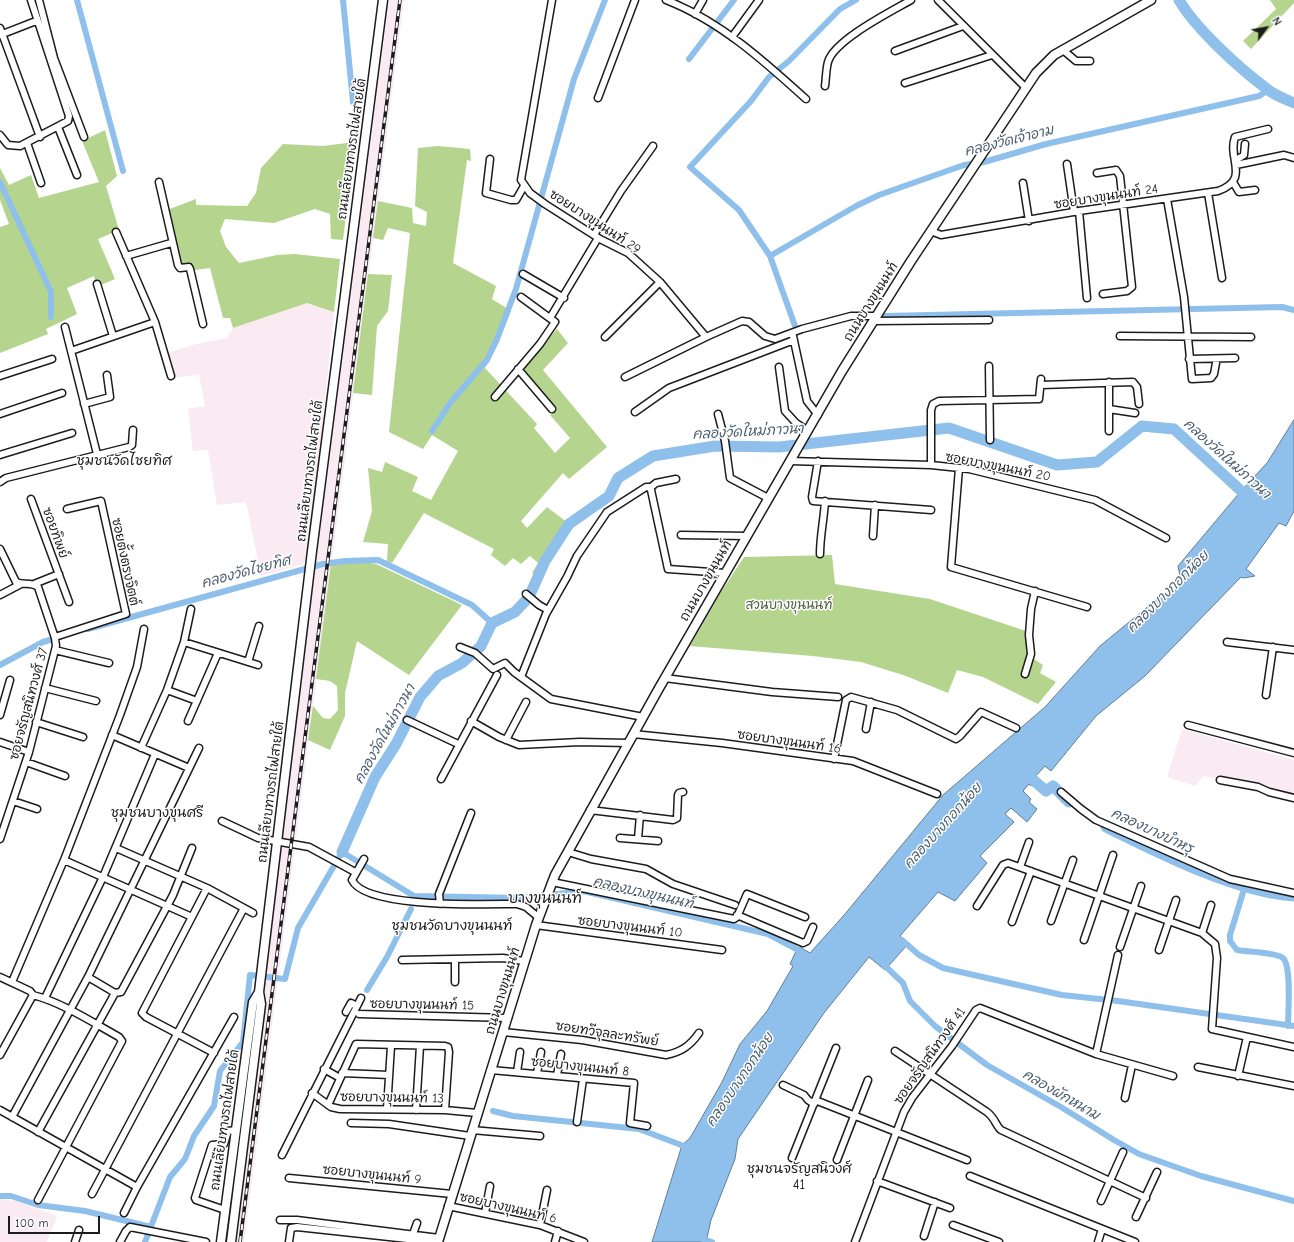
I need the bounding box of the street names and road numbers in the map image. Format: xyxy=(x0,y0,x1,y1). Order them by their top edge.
street label: ถนนเลียบทางรถไฟสายใต้ xyxy=(334,77,370,221)
street label: ซอยบางขุนนนท์ 24 xyxy=(1053,181,1159,213)
street label: ซอยบางขุนนนท์ 29 xyxy=(546,187,644,257)
street label: ถนนบางขุนนนท์ xyxy=(840,260,902,344)
street label: ถนนเลียบทางรถไฟสายใต้ xyxy=(294,399,326,543)
street label: ซอยบางขุนนนท์ 20 xyxy=(944,449,1052,485)
street label: ซอยทิพย์ xyxy=(39,505,71,561)
street label: ซอยตั้งตรงจิตต์ xyxy=(108,517,142,607)
street label: ถนนบางขุนนนท์ xyxy=(677,538,735,624)
street label: ซอยจรัญสนิทวงศ์ 37 xyxy=(6,646,52,762)
street label: ถนนเลียบทางรถไฟสายใต้ xyxy=(255,720,287,864)
street label: ซอยบางขุนนนท์ 16 xyxy=(736,727,842,757)
street label: ซอยบางขุนนนท์ 10 xyxy=(577,913,683,941)
street label: ถนนบางขุนนนท์ xyxy=(482,946,524,1036)
street label: ซอยบางขุนนนท์ 15 xyxy=(370,996,474,1014)
street label: ซอยจรัญสนิทวงศ์ 41 xyxy=(891,1005,969,1107)
street label: ซอยทวีจุลละทรัพย์ xyxy=(554,1018,660,1050)
street label: ถนนเลียบทางรถไฟสายใต้ xyxy=(207,1048,243,1192)
street label: ซอยบางขุนนนท์ 8 xyxy=(530,1054,630,1080)
street label: ซอยบางขุนนนท์ 13 xyxy=(340,1089,444,1107)
street label: ซอยบางขุนนนท์ 9 xyxy=(322,1162,422,1188)
street label: ซอยบางขุนนนท์ 6 xyxy=(458,1189,558,1227)

